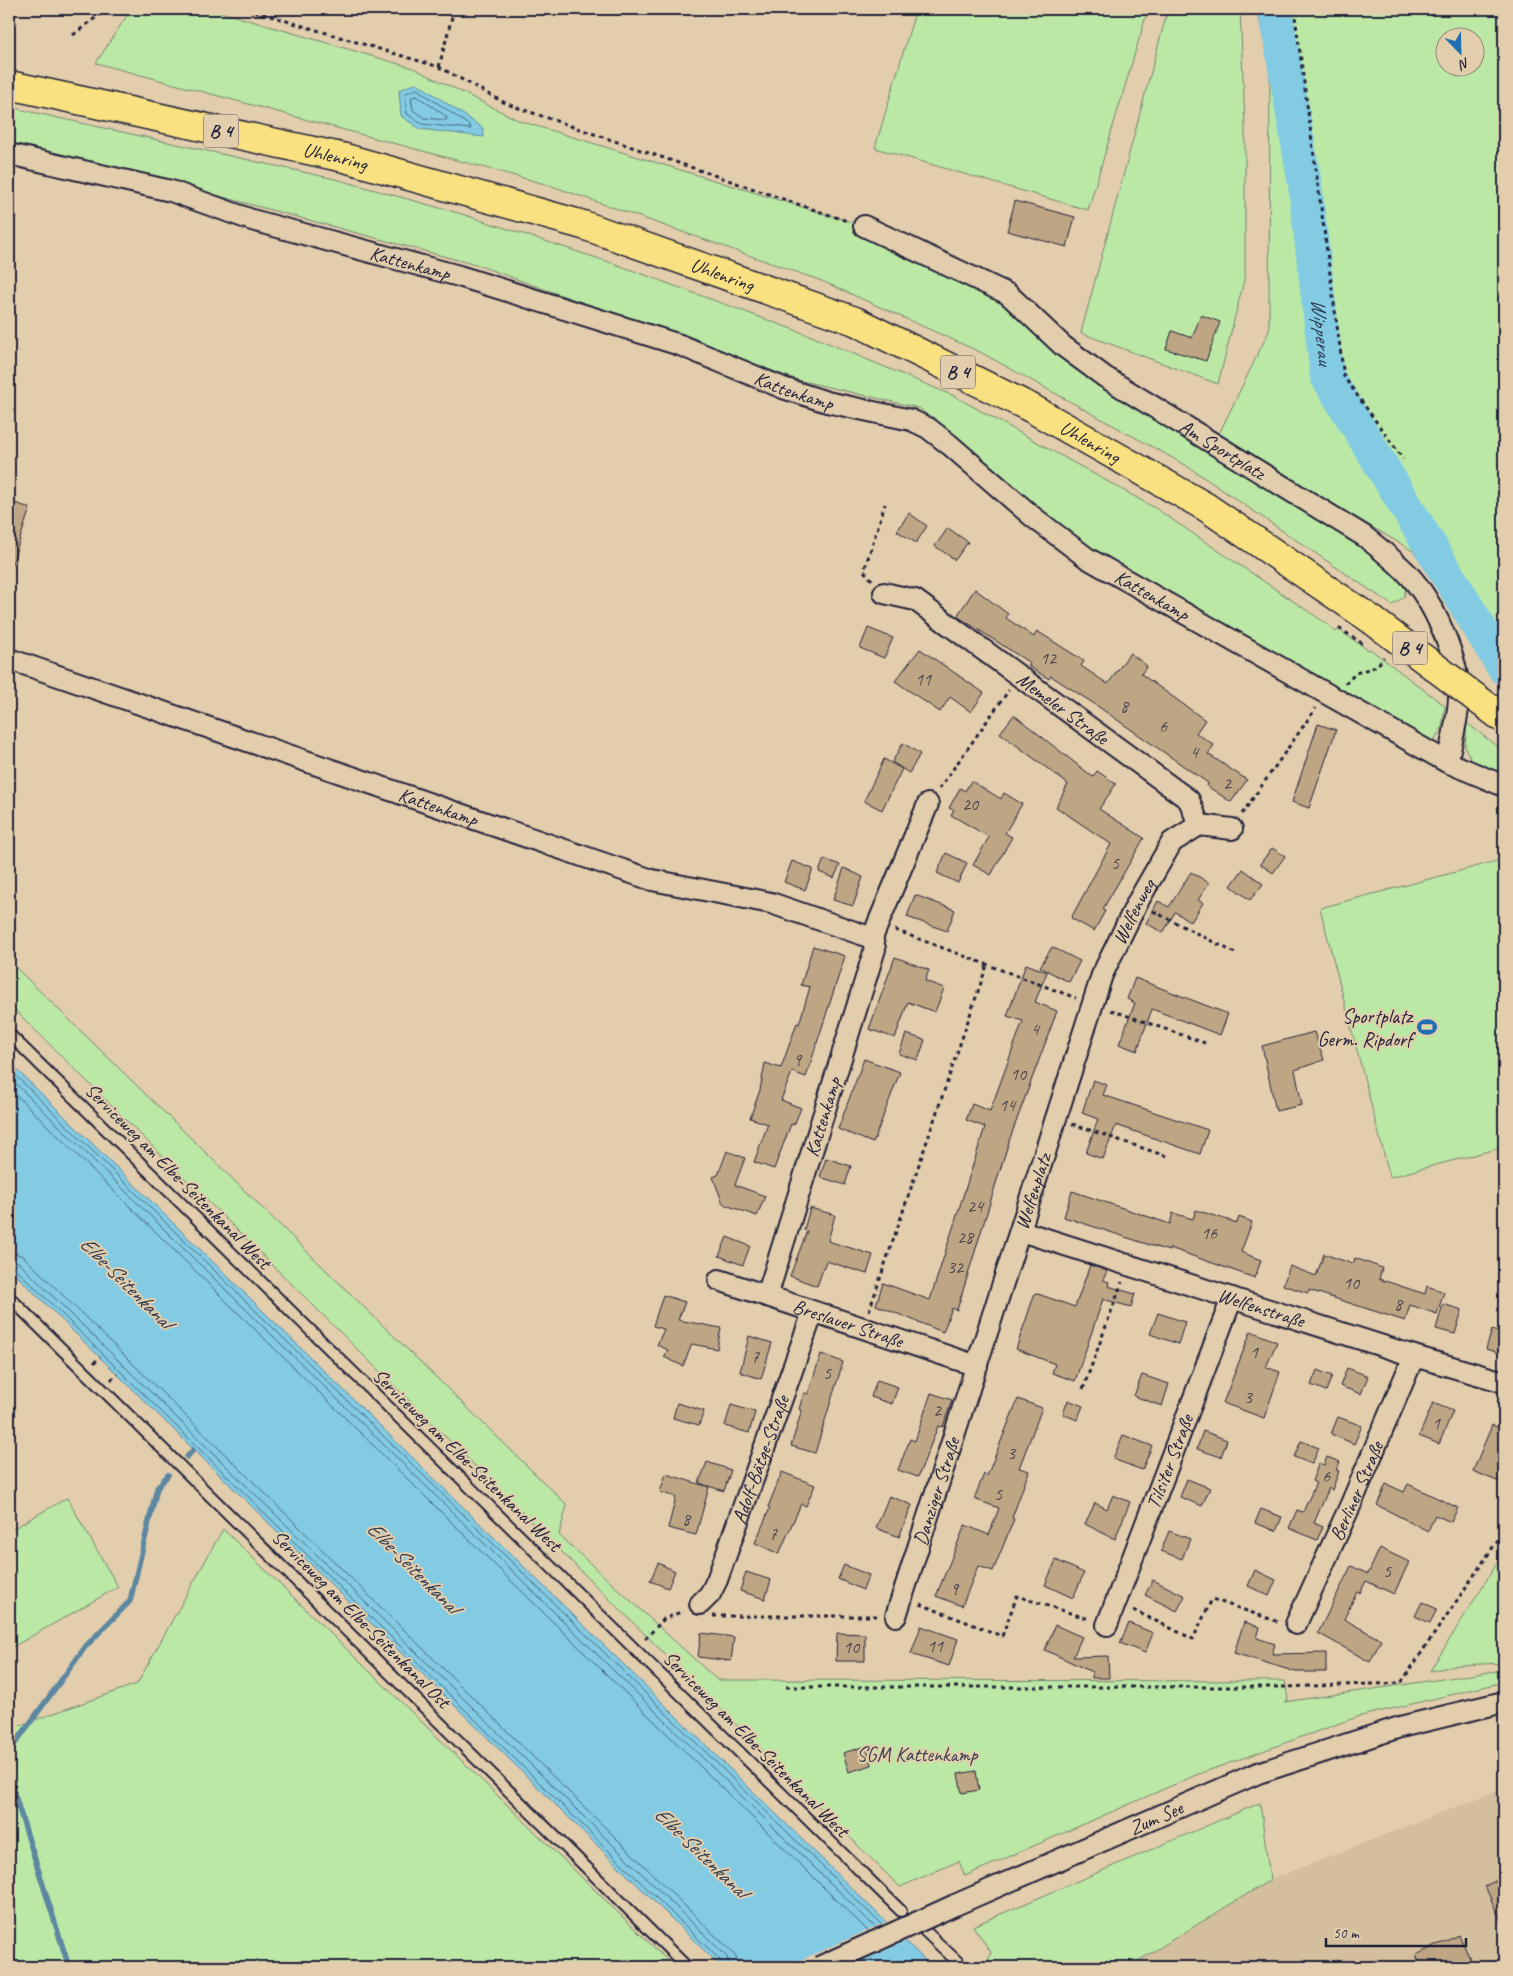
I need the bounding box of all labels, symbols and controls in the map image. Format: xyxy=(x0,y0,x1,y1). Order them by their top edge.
north arrow xyxy=(1436,28,1486,78)
text: N xyxy=(1455,54,1472,74)
road number: B 4 xyxy=(204,114,238,148)
street label: Uhlenring xyxy=(301,137,372,177)
street label: Kattenkamp xyxy=(367,240,454,286)
street label: Uhlenring xyxy=(687,252,759,298)
water label: Wipperau xyxy=(1305,297,1339,369)
road number: B 4 xyxy=(940,356,976,388)
street label: Kattenkamp xyxy=(751,365,837,416)
street label: Am Sportplatz xyxy=(1175,413,1271,486)
street label: Uhlenring xyxy=(1056,415,1127,469)
street label: Kattenkamp xyxy=(1110,564,1195,627)
road number: B 4 xyxy=(1392,632,1428,664)
house number: 12 xyxy=(1040,647,1058,669)
street label: Memeler Straße xyxy=(1012,666,1115,751)
house number: 11 xyxy=(915,668,932,690)
house number: 8 xyxy=(1120,695,1130,717)
house number: 6 xyxy=(1159,715,1168,737)
house number: 4 xyxy=(1190,741,1200,763)
house number: 2 xyxy=(1223,772,1233,794)
street label: Kattenkamp xyxy=(396,781,483,832)
house number: 20 xyxy=(962,793,980,815)
house number: 5 xyxy=(1111,852,1120,874)
street label: Welfenweg xyxy=(1106,873,1162,948)
place label: Sportplatz Germ. Ripdorf xyxy=(1318,1004,1416,1052)
sports icon: Sportplatz Germ. Ripdorf xyxy=(1416,1016,1438,1038)
house number: 4 xyxy=(1031,1018,1041,1040)
house number: 9 xyxy=(793,1049,803,1071)
house number: 10 xyxy=(1010,1063,1028,1085)
street label: Kattenkamp xyxy=(799,1073,847,1160)
street label: Serviceweg am Elbe-Seitenkanal West xyxy=(80,1078,278,1276)
house number: 14 xyxy=(999,1094,1017,1116)
street label: Welfenplatz xyxy=(1009,1148,1057,1232)
house number: 24 xyxy=(967,1195,985,1217)
house number: 16 xyxy=(1201,1222,1218,1244)
house number: 28 xyxy=(957,1226,975,1248)
water label: Elbe-Seitenkanal xyxy=(75,1231,182,1338)
house number: 32 xyxy=(947,1256,965,1278)
house number: 10 xyxy=(1343,1272,1361,1294)
street label: Welfenstraße xyxy=(1215,1282,1309,1333)
street label: Breslauer Straße xyxy=(790,1293,908,1353)
house number: 8 xyxy=(1394,1293,1404,1315)
house number: 1 xyxy=(1250,1341,1259,1363)
house number: 7 xyxy=(751,1346,760,1368)
house number: 5 xyxy=(823,1362,832,1384)
street label: Serviceweg am Elbe-Seitenkanal West xyxy=(367,1363,568,1559)
house number: 3 xyxy=(1244,1386,1254,1408)
street label: Adolf-Bätge-Straße xyxy=(726,1391,795,1527)
house number: 2 xyxy=(933,1399,943,1421)
street label: Tilsiter Straße xyxy=(1140,1410,1199,1512)
house number: 1 xyxy=(1432,1412,1441,1434)
street label: Danziger Straße xyxy=(907,1433,966,1548)
street label: Berliner Straße xyxy=(1323,1436,1389,1544)
house number: 3 xyxy=(1007,1442,1017,1464)
house number: 6 xyxy=(1322,1465,1331,1487)
house number: 5 xyxy=(994,1483,1003,1505)
house number: 8 xyxy=(682,1508,692,1530)
water label: Elbe-Seitenkanal xyxy=(362,1516,469,1623)
house number: 7 xyxy=(769,1523,778,1545)
street label: Serviceweg am Elbe-Seitenkanal Ost xyxy=(267,1525,457,1715)
house number: 5 xyxy=(1383,1560,1392,1582)
house number: 9 xyxy=(950,1578,960,1600)
house number: 11 xyxy=(927,1635,944,1657)
house number: 10 xyxy=(843,1636,861,1658)
street label: Serviceweg am Elbe-Seitenkanal West xyxy=(658,1646,856,1844)
park label: SGM Kattenkamp xyxy=(857,1742,979,1767)
street label: Zum See xyxy=(1125,1794,1188,1840)
water label: Elbe-Seitenkanal xyxy=(649,1801,758,1907)
scale bar xyxy=(1326,1916,1466,1948)
text: 50 m xyxy=(1333,1924,1360,1943)

